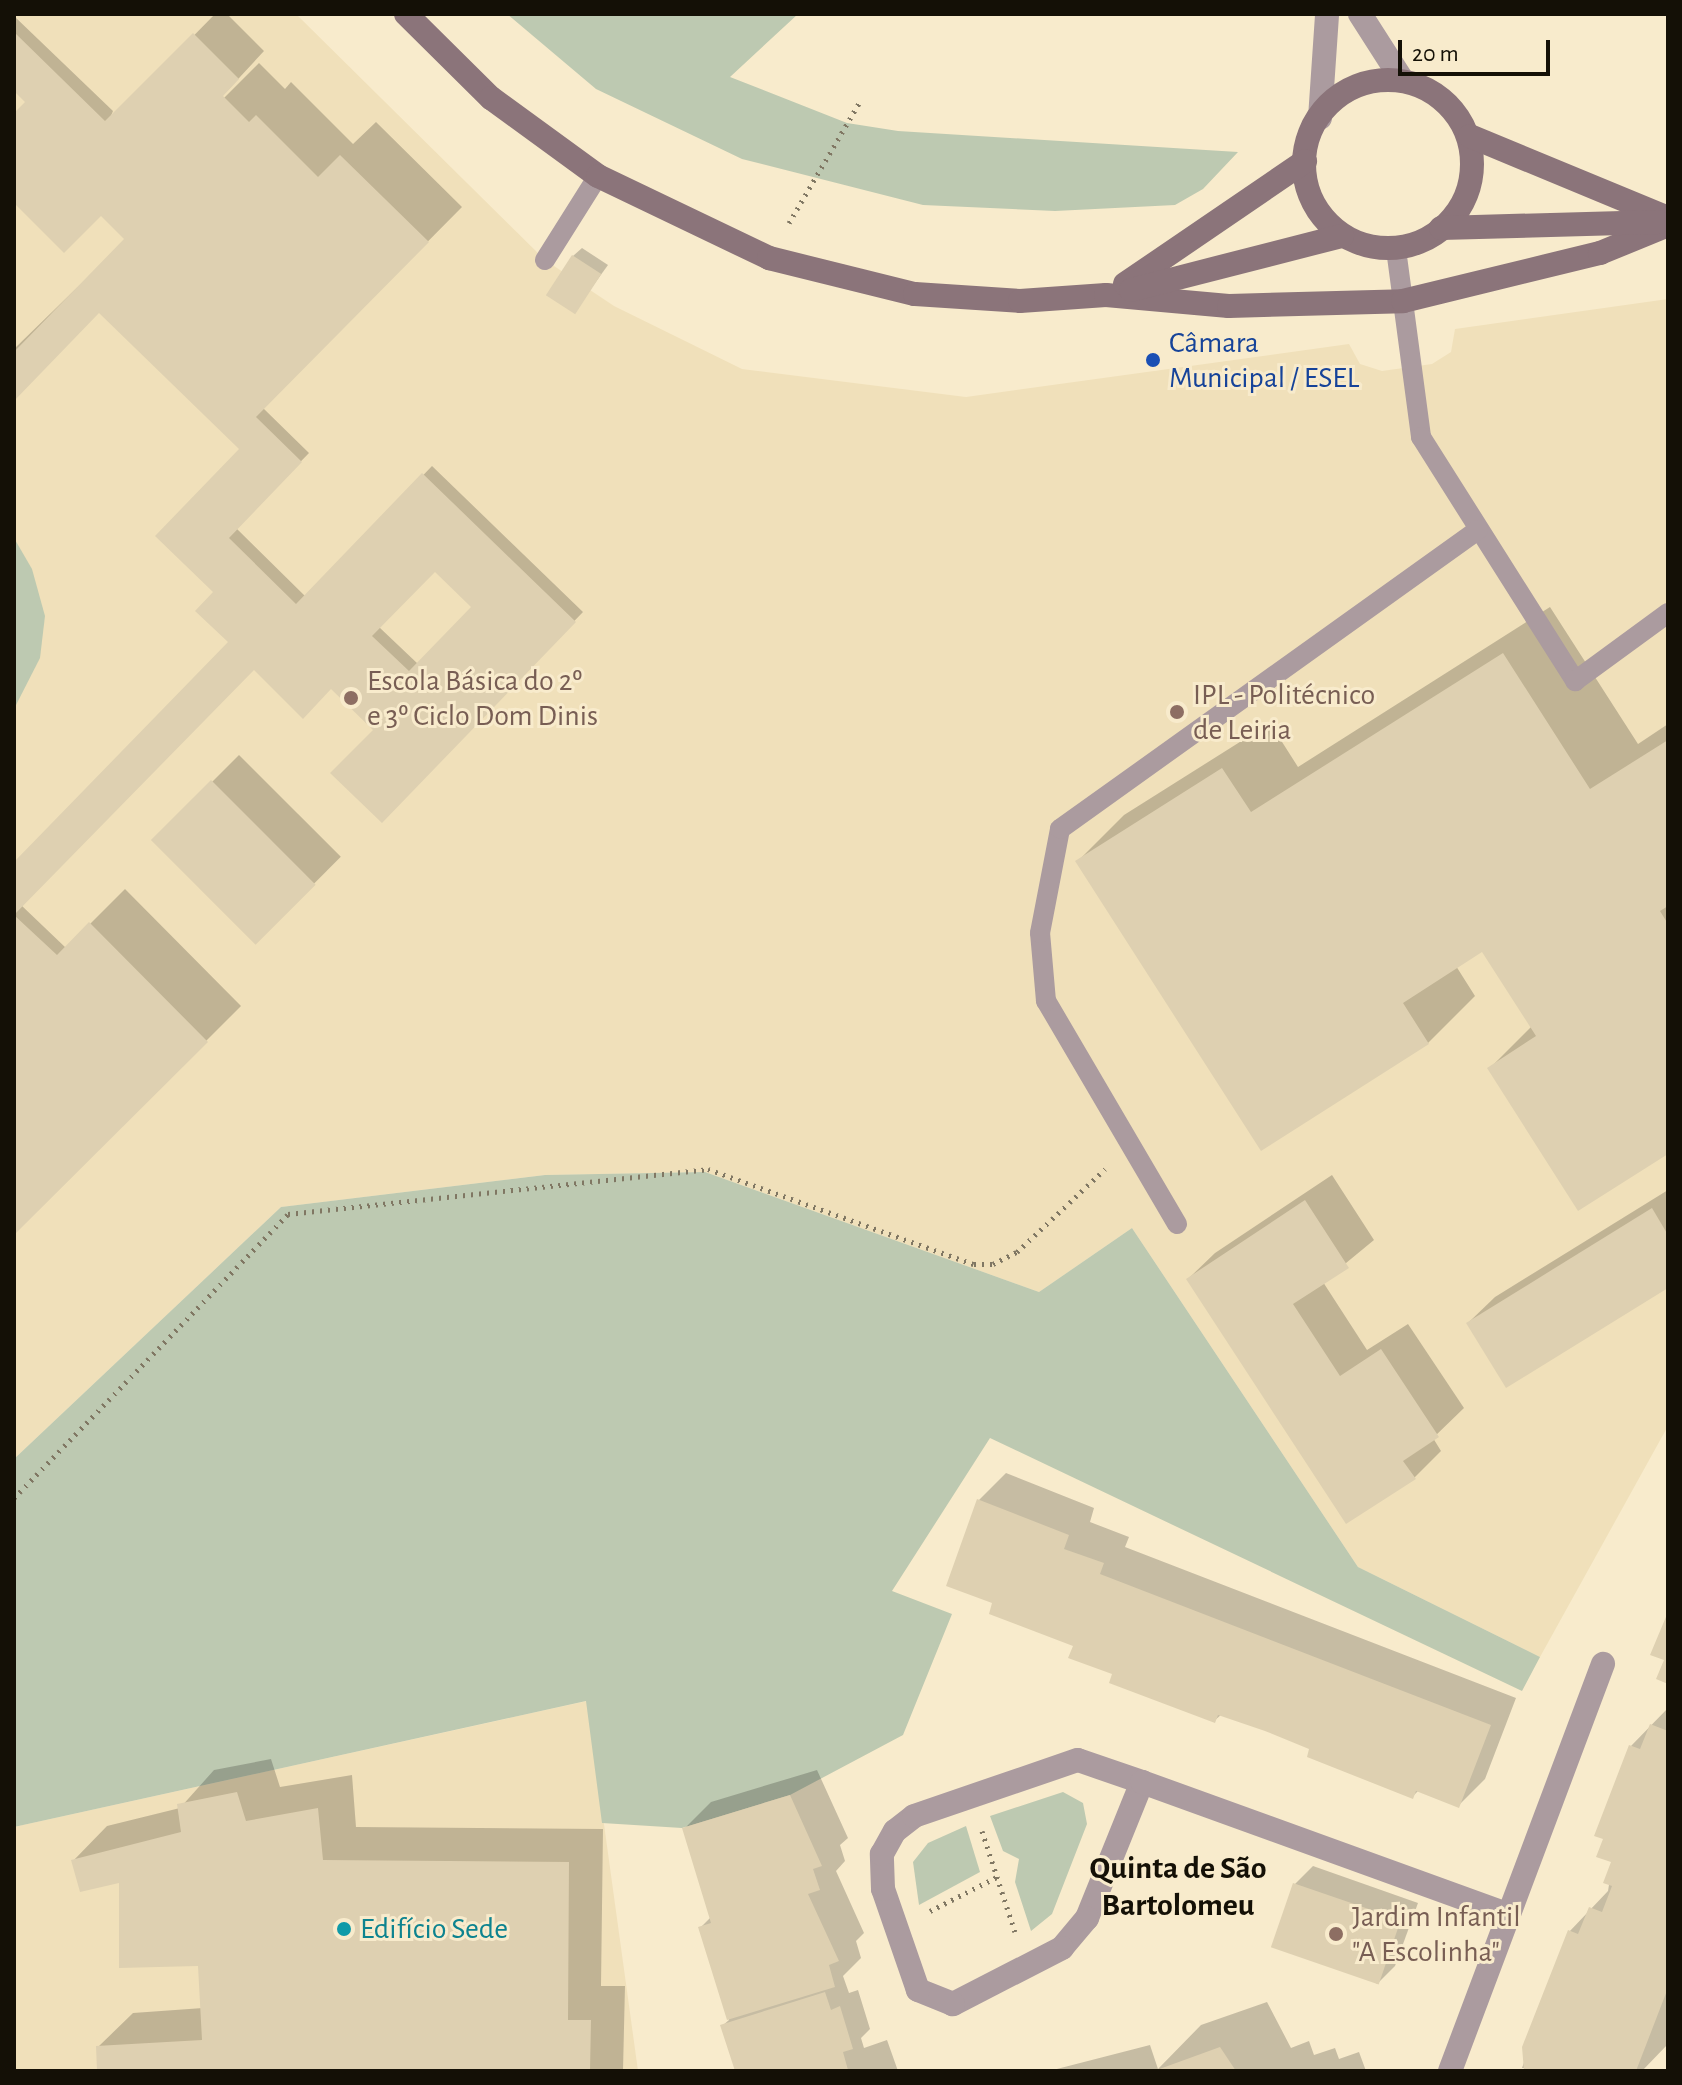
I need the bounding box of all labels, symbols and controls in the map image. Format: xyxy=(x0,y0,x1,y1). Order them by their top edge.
scale bar xyxy=(1402,24,1554,74)
text: 20 m xyxy=(1412,42,1459,66)
place label: Câmara Municipal / ESEL xyxy=(1169,325,1359,396)
marker: Câmara Municipal / ESEL xyxy=(1144,351,1162,369)
place label: Escola Básica do 2º e 3º Ciclo Dom Dinis xyxy=(367,663,598,734)
place label: IPL - Politécnico de Leiria xyxy=(1193,677,1375,748)
marker: Escola Básica do 2º e 3º Ciclo Dom Dinis xyxy=(342,689,360,707)
marker: IPL - Politécnico de Leiria xyxy=(1168,703,1186,721)
district label: Quinta de São Bartolomeu xyxy=(1089,1850,1267,1925)
place label: Jardim Infantil "A Escolinha" xyxy=(1352,1899,1521,1970)
place label: Edifício Sede xyxy=(360,1911,508,1947)
marker: Edifício Sede xyxy=(335,1920,353,1938)
marker: Jardim Infantil "A Escolinha" xyxy=(1327,1925,1345,1943)

